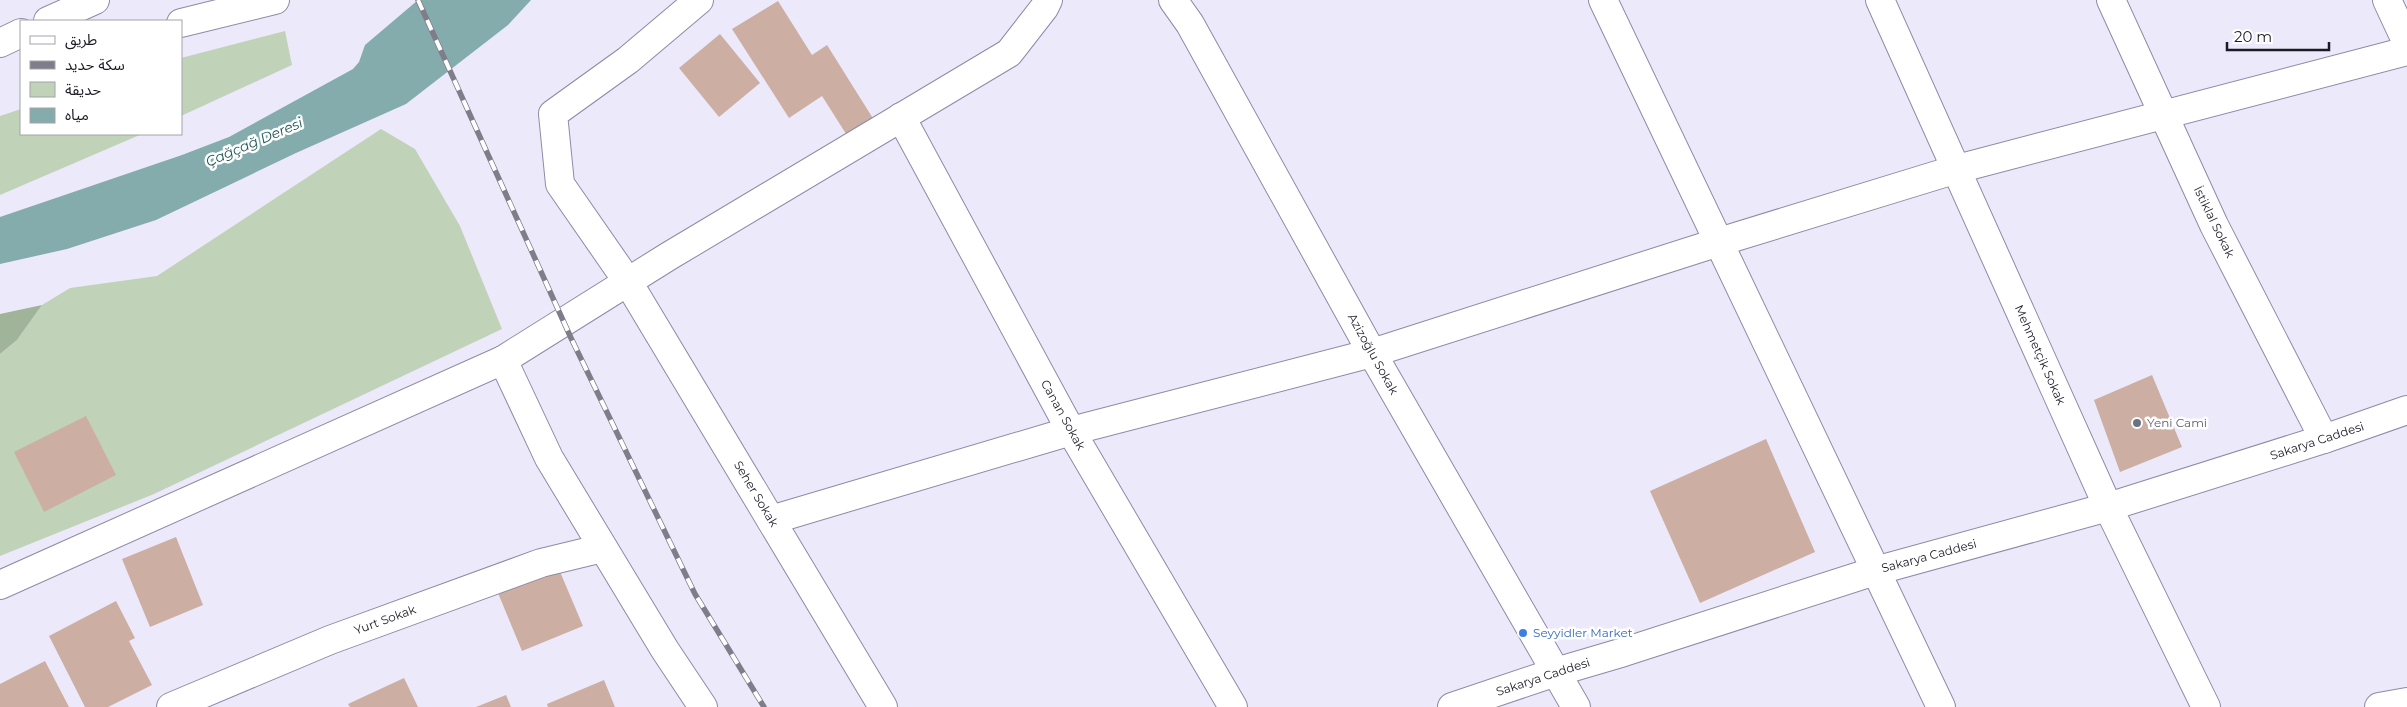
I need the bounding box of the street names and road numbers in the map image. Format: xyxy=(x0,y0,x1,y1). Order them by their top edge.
street label: İstiklal Sokak xyxy=(2191,184,2239,261)
street label: Mehmetçik Sokak xyxy=(2012,302,2070,408)
street label: Azizoğlu Sokak xyxy=(1345,311,1402,398)
street label: Canan Sokak xyxy=(1038,377,1089,453)
street label: Sakarya Caddesi xyxy=(2268,418,2366,463)
street label: Seher Sokak xyxy=(731,458,782,530)
street label: Sakarya Caddesi xyxy=(1880,536,1978,575)
street label: Yurt Sokak xyxy=(352,601,418,638)
street label: Sakarya Caddesi xyxy=(1494,654,1592,699)

